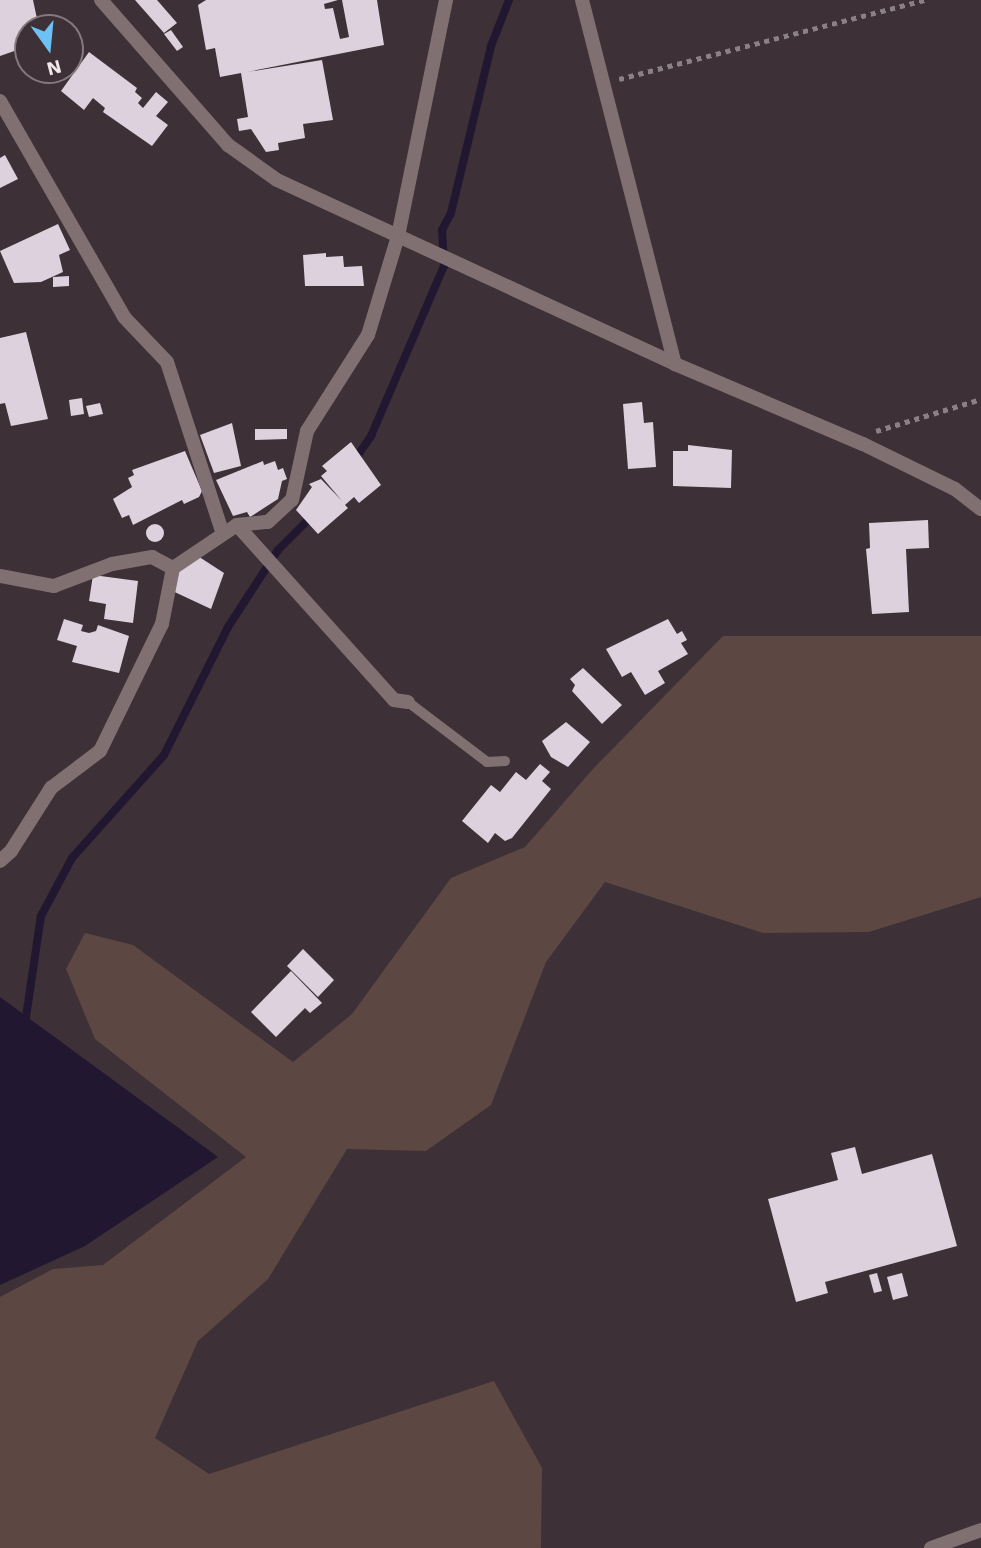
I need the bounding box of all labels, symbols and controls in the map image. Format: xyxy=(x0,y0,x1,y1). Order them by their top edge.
north arrow xyxy=(14,14,84,84)
text: N xyxy=(44,55,64,81)

